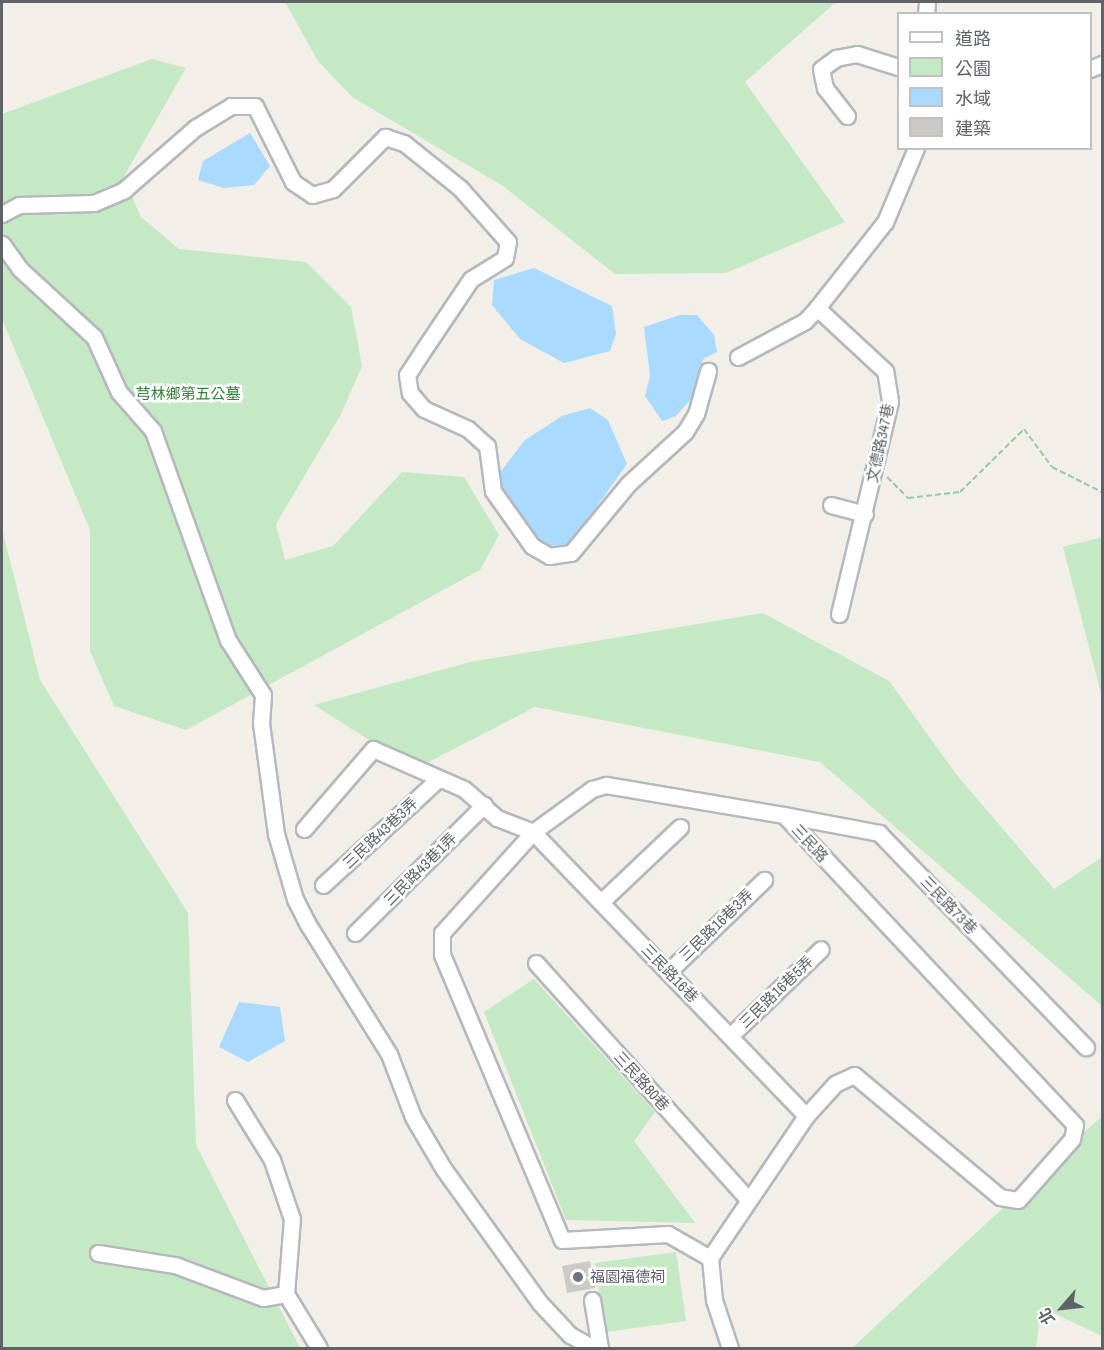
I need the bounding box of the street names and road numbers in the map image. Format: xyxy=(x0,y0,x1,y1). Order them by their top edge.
street label: 文德路347巷 xyxy=(863,402,897,484)
street label: 三民路43巷3弄 xyxy=(339,794,421,872)
street label: 三民路 xyxy=(788,820,832,866)
street label: 三民路43巷1弄 xyxy=(380,829,460,909)
street label: 三民路73巷 xyxy=(917,872,981,938)
street label: 三民路16巷3弄 xyxy=(675,885,757,965)
street label: 三民路16巷 xyxy=(638,940,702,1006)
street label: 三民路16巷5弄 xyxy=(735,952,817,1032)
street label: 三民路80巷 xyxy=(611,1048,673,1114)

